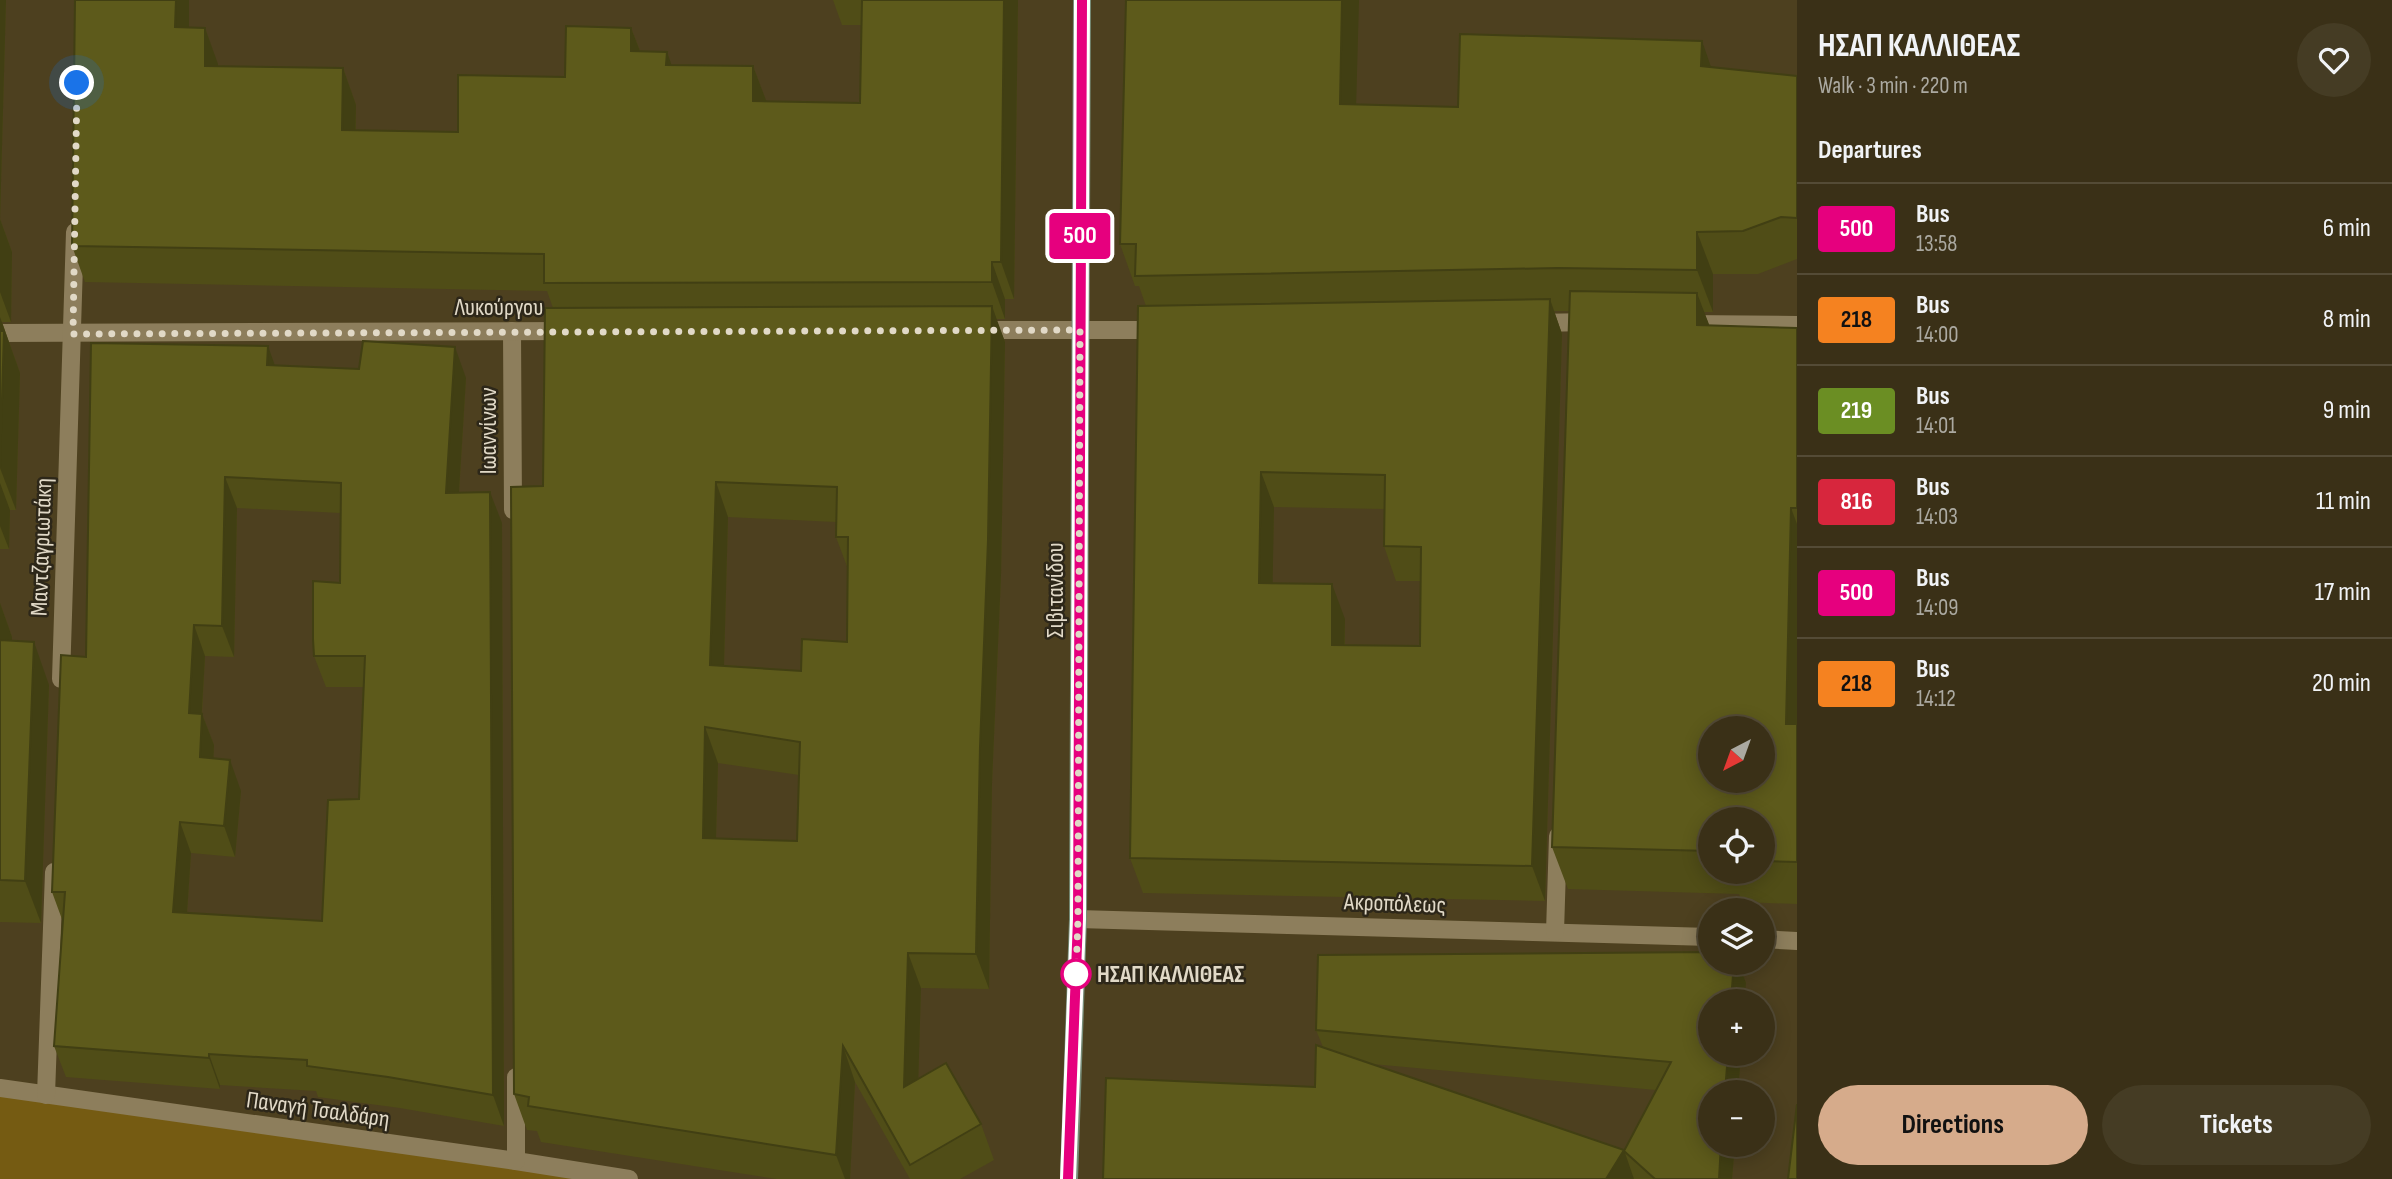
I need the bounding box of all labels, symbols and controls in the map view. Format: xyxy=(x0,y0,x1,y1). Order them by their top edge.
button: heart xyxy=(2297,23,2371,97)
text: ΗΣΑΠ ΚΑΛΛΙΘΕΑΣ xyxy=(1818,26,2020,66)
your location xyxy=(59,65,94,100)
text: Walk · 3 min · 220 m xyxy=(1818,72,1968,100)
text: Departures xyxy=(1818,135,1922,166)
text: Bus xyxy=(1916,199,1950,230)
line badge: 500 xyxy=(1040,213,1120,259)
text: 6 min xyxy=(2323,213,2371,244)
text: 500 xyxy=(1840,214,1873,243)
text: 500 xyxy=(1063,221,1097,250)
text: 13:58 xyxy=(1916,230,1957,258)
text: Bus xyxy=(1916,290,1950,321)
street label: Λυκούργου xyxy=(454,293,543,322)
text: 8 min xyxy=(2323,304,2371,335)
text: 218 xyxy=(1841,305,1872,334)
text: 14:00 xyxy=(1916,321,1959,349)
text: Bus xyxy=(1916,381,1950,412)
street label: Ιωαννίνων xyxy=(474,388,503,474)
text: 9 min xyxy=(2323,395,2371,426)
text: 219 xyxy=(1841,396,1872,425)
text: 14:01 xyxy=(1916,412,1956,440)
text: Bus xyxy=(1916,472,1950,503)
street label: Μαντζαγριωτάκη xyxy=(25,478,58,616)
text: 11 min xyxy=(2316,486,2371,517)
text: 816 xyxy=(1840,487,1873,516)
text: 14:03 xyxy=(1916,503,1958,531)
street label: Σιβιτανίδου xyxy=(1041,542,1070,638)
text: Bus xyxy=(1916,563,1950,594)
text: 17 min xyxy=(2315,577,2371,608)
text: 500 xyxy=(1840,578,1873,607)
text: 14:09 xyxy=(1916,594,1958,622)
text: Bus xyxy=(1916,654,1950,685)
text: 20 min xyxy=(2312,668,2371,699)
text: 218 xyxy=(1841,669,1872,698)
text: 14:12 xyxy=(1916,685,1956,713)
north arrow xyxy=(1698,716,1774,793)
map controls xyxy=(1698,716,1775,1157)
button: locate xyxy=(1698,807,1775,884)
street label: Ακροπόλεως xyxy=(1342,887,1447,920)
button: layers xyxy=(1698,898,1775,975)
marker: ΗΣΑΠ ΚΑΛΛΙΘΕΑΣ xyxy=(1061,959,1091,989)
place label: ΗΣΑΠ ΚΑΛΛΙΘΕΑΣ xyxy=(1097,960,1244,989)
button: + xyxy=(1698,989,1775,1066)
button: − xyxy=(1698,1080,1775,1157)
street label: Παναγή Τσαλδάρη xyxy=(245,1085,391,1134)
button: Directions xyxy=(1818,1085,2088,1165)
button: Tickets xyxy=(2102,1085,2371,1165)

